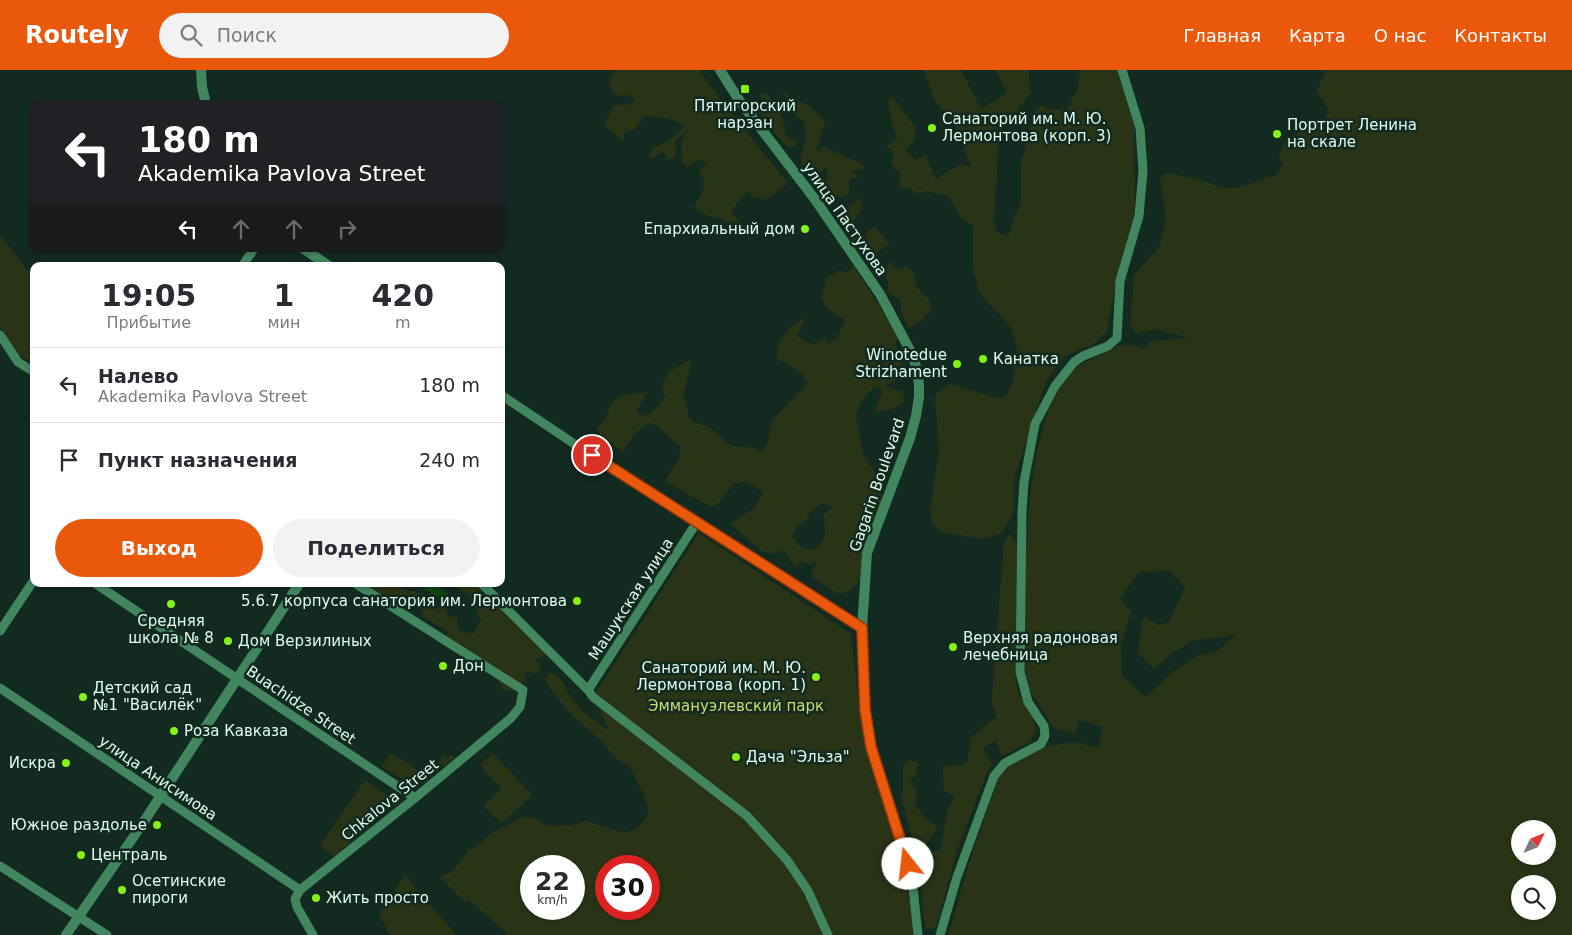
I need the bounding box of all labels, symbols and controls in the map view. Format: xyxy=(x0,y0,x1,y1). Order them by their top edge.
search box xyxy=(159,13,509,58)
text: Routely xyxy=(25,21,129,49)
icon: search xyxy=(177,21,205,49)
text: Поиск xyxy=(217,24,277,46)
text: Главная xyxy=(1183,25,1261,46)
text: Карта xyxy=(1289,25,1346,46)
text: О нас xyxy=(1374,25,1426,46)
text: Контакты xyxy=(1454,25,1547,46)
marker: Пятигорский нарзан xyxy=(739,83,751,95)
place label: Пятигорский нарзан xyxy=(694,97,796,132)
place label: Санаторий им. М. Ю. Лермонтова (корп. 3) xyxy=(942,110,1111,145)
place label: Портрет Ленина на скале xyxy=(1287,116,1417,151)
icon: left xyxy=(55,120,120,185)
text: 180 m xyxy=(138,120,260,160)
marker: Санаторий им. М. Ю. Лермонтова (корп. 3) xyxy=(926,122,938,134)
marker: Портрет Ленина на скале xyxy=(1271,128,1283,140)
street label: улица Пастухова xyxy=(799,159,891,279)
text: Akademika Pavlova Street xyxy=(138,161,425,186)
icon: left xyxy=(174,215,202,243)
icon: ahead xyxy=(227,215,255,243)
icon: ahead xyxy=(280,215,308,243)
icon: right xyxy=(333,215,361,243)
place label: Епархиальный дом xyxy=(644,220,795,238)
marker: Епархиальный дом xyxy=(799,223,811,235)
text: 19:05 xyxy=(101,278,196,313)
text: 1 xyxy=(274,278,294,313)
text: 420 xyxy=(371,278,434,313)
text: Прибытие xyxy=(106,313,191,332)
text: мин xyxy=(267,313,300,332)
text: m xyxy=(395,313,411,332)
place label: Winоtedue Strizhament xyxy=(855,346,947,381)
place label: Канатка xyxy=(993,350,1059,368)
marker: Канатка xyxy=(977,353,989,365)
marker: Winоtedue Strizhament xyxy=(951,358,963,370)
text: Налево xyxy=(98,365,179,387)
icon: left xyxy=(55,371,83,399)
text: 180 m xyxy=(419,374,480,396)
text: Akademika Pavlova Street xyxy=(98,387,307,406)
street label: Gagarin Boulevard xyxy=(846,416,908,554)
pin xyxy=(571,434,613,476)
icon: arrive xyxy=(578,441,606,469)
icon: arrive xyxy=(55,446,83,474)
text: Пункт назначения xyxy=(98,449,297,471)
text: 240 m xyxy=(419,449,480,471)
button: Выход xyxy=(55,519,263,577)
button: Поделиться xyxy=(273,519,480,577)
street label: Машукская улица xyxy=(585,535,677,663)
place label: 5.6.7 корпуса санатория им. Лермонтова xyxy=(241,592,567,610)
marker: 5.6.7 корпуса санатория им. Лермонтова xyxy=(571,595,583,607)
marker: Средняя школа № 8 xyxy=(165,598,177,610)
place label: Средняя школа № 8 xyxy=(128,612,214,647)
place label: Верхняя радоновая лечебница xyxy=(963,629,1118,664)
place label: Дом Верзилиных xyxy=(238,632,372,650)
marker: Дом Верзилиных xyxy=(222,635,234,647)
marker: Верхняя радоновая лечебница xyxy=(947,641,959,653)
place label: Дон xyxy=(453,657,484,675)
place label: Санаторий им. М. Ю. Лермонтова (корп. 1) xyxy=(637,659,806,694)
marker: Дон xyxy=(437,660,449,672)
street label: Buachidze Street xyxy=(243,662,359,748)
marker: Санаторий им. М. Ю. Лермонтова (корп. 1) xyxy=(810,671,822,683)
place label: Детский сад №1 "Василёк" xyxy=(93,679,202,714)
marker: Детский сад №1 "Василёк" xyxy=(77,691,89,703)
park label: Эммануэлевский парк xyxy=(648,697,824,715)
place label: Роза Кавказа xyxy=(184,722,288,740)
marker: Роза Кавказа xyxy=(168,725,180,737)
street label: улица Анисимова xyxy=(95,732,221,824)
place label: Дача "Эльза" xyxy=(746,748,850,766)
marker: Дача "Эльза" xyxy=(730,751,742,763)
place label: Искра xyxy=(9,754,56,772)
street label: Chkalova Street xyxy=(338,755,442,845)
marker: Искра xyxy=(60,757,72,769)
place label: Южное раздолье xyxy=(10,816,147,834)
marker: Южное раздолье xyxy=(151,819,163,831)
north arrow xyxy=(1511,820,1556,865)
map controls xyxy=(1511,820,1556,920)
position arrow xyxy=(881,837,933,889)
place label: Централь xyxy=(91,846,168,864)
marker: Централь xyxy=(75,849,87,861)
speed limit sign: 30 xyxy=(595,855,660,920)
text: 22 xyxy=(535,867,570,896)
place label: Осетинские пироги xyxy=(132,872,226,907)
button: search xyxy=(1511,875,1556,920)
marker: Осетинские пироги xyxy=(116,884,128,896)
place label: Жить просто xyxy=(326,889,429,907)
marker: Жить просто xyxy=(310,892,322,904)
text: km/h xyxy=(537,893,568,907)

